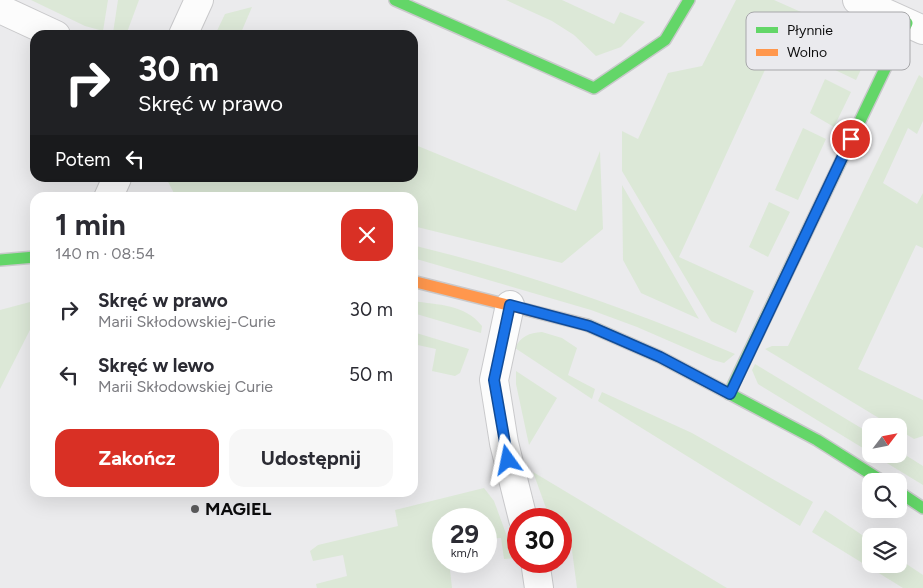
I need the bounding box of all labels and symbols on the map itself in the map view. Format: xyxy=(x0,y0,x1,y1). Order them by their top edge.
legend xyxy=(746,12,910,70)
text: Płynnie xyxy=(787,22,833,39)
text: Wolno xyxy=(787,44,827,61)
pin xyxy=(830,118,872,160)
north arrow xyxy=(862,418,908,462)
position arrow xyxy=(481,433,533,485)
place label: MAGIEL xyxy=(205,498,272,520)
marker: MAGIEL xyxy=(189,503,201,515)
speed limit sign: 30 xyxy=(507,508,572,573)

